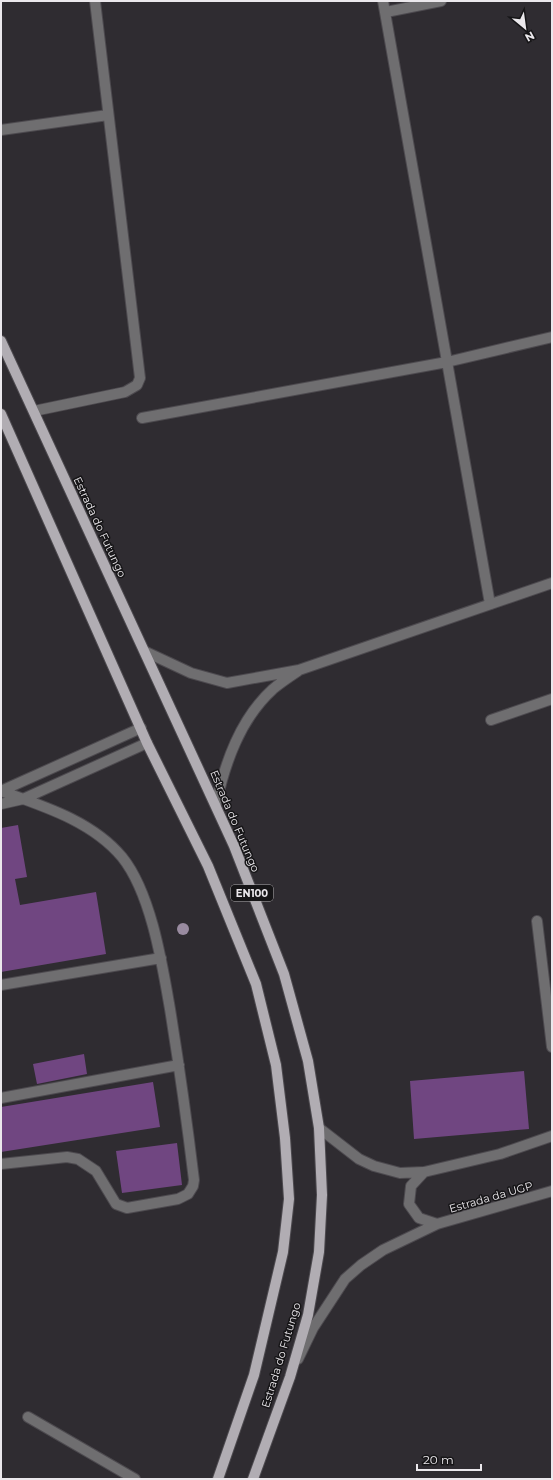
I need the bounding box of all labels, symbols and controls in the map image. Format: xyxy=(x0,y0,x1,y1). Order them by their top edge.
north arrow xyxy=(505,8,545,48)
text: N xyxy=(523,28,537,45)
street label: Estrada do Futungo xyxy=(71,474,130,580)
street label: Estrada do Futungo xyxy=(207,768,263,874)
road number: EN100 xyxy=(231,885,273,901)
street label: Estrada da UGP xyxy=(448,1178,535,1216)
street label: Estrada do Futungo xyxy=(258,1300,304,1409)
scale bar xyxy=(417,1446,481,1472)
text: 20 m xyxy=(423,1452,454,1467)

